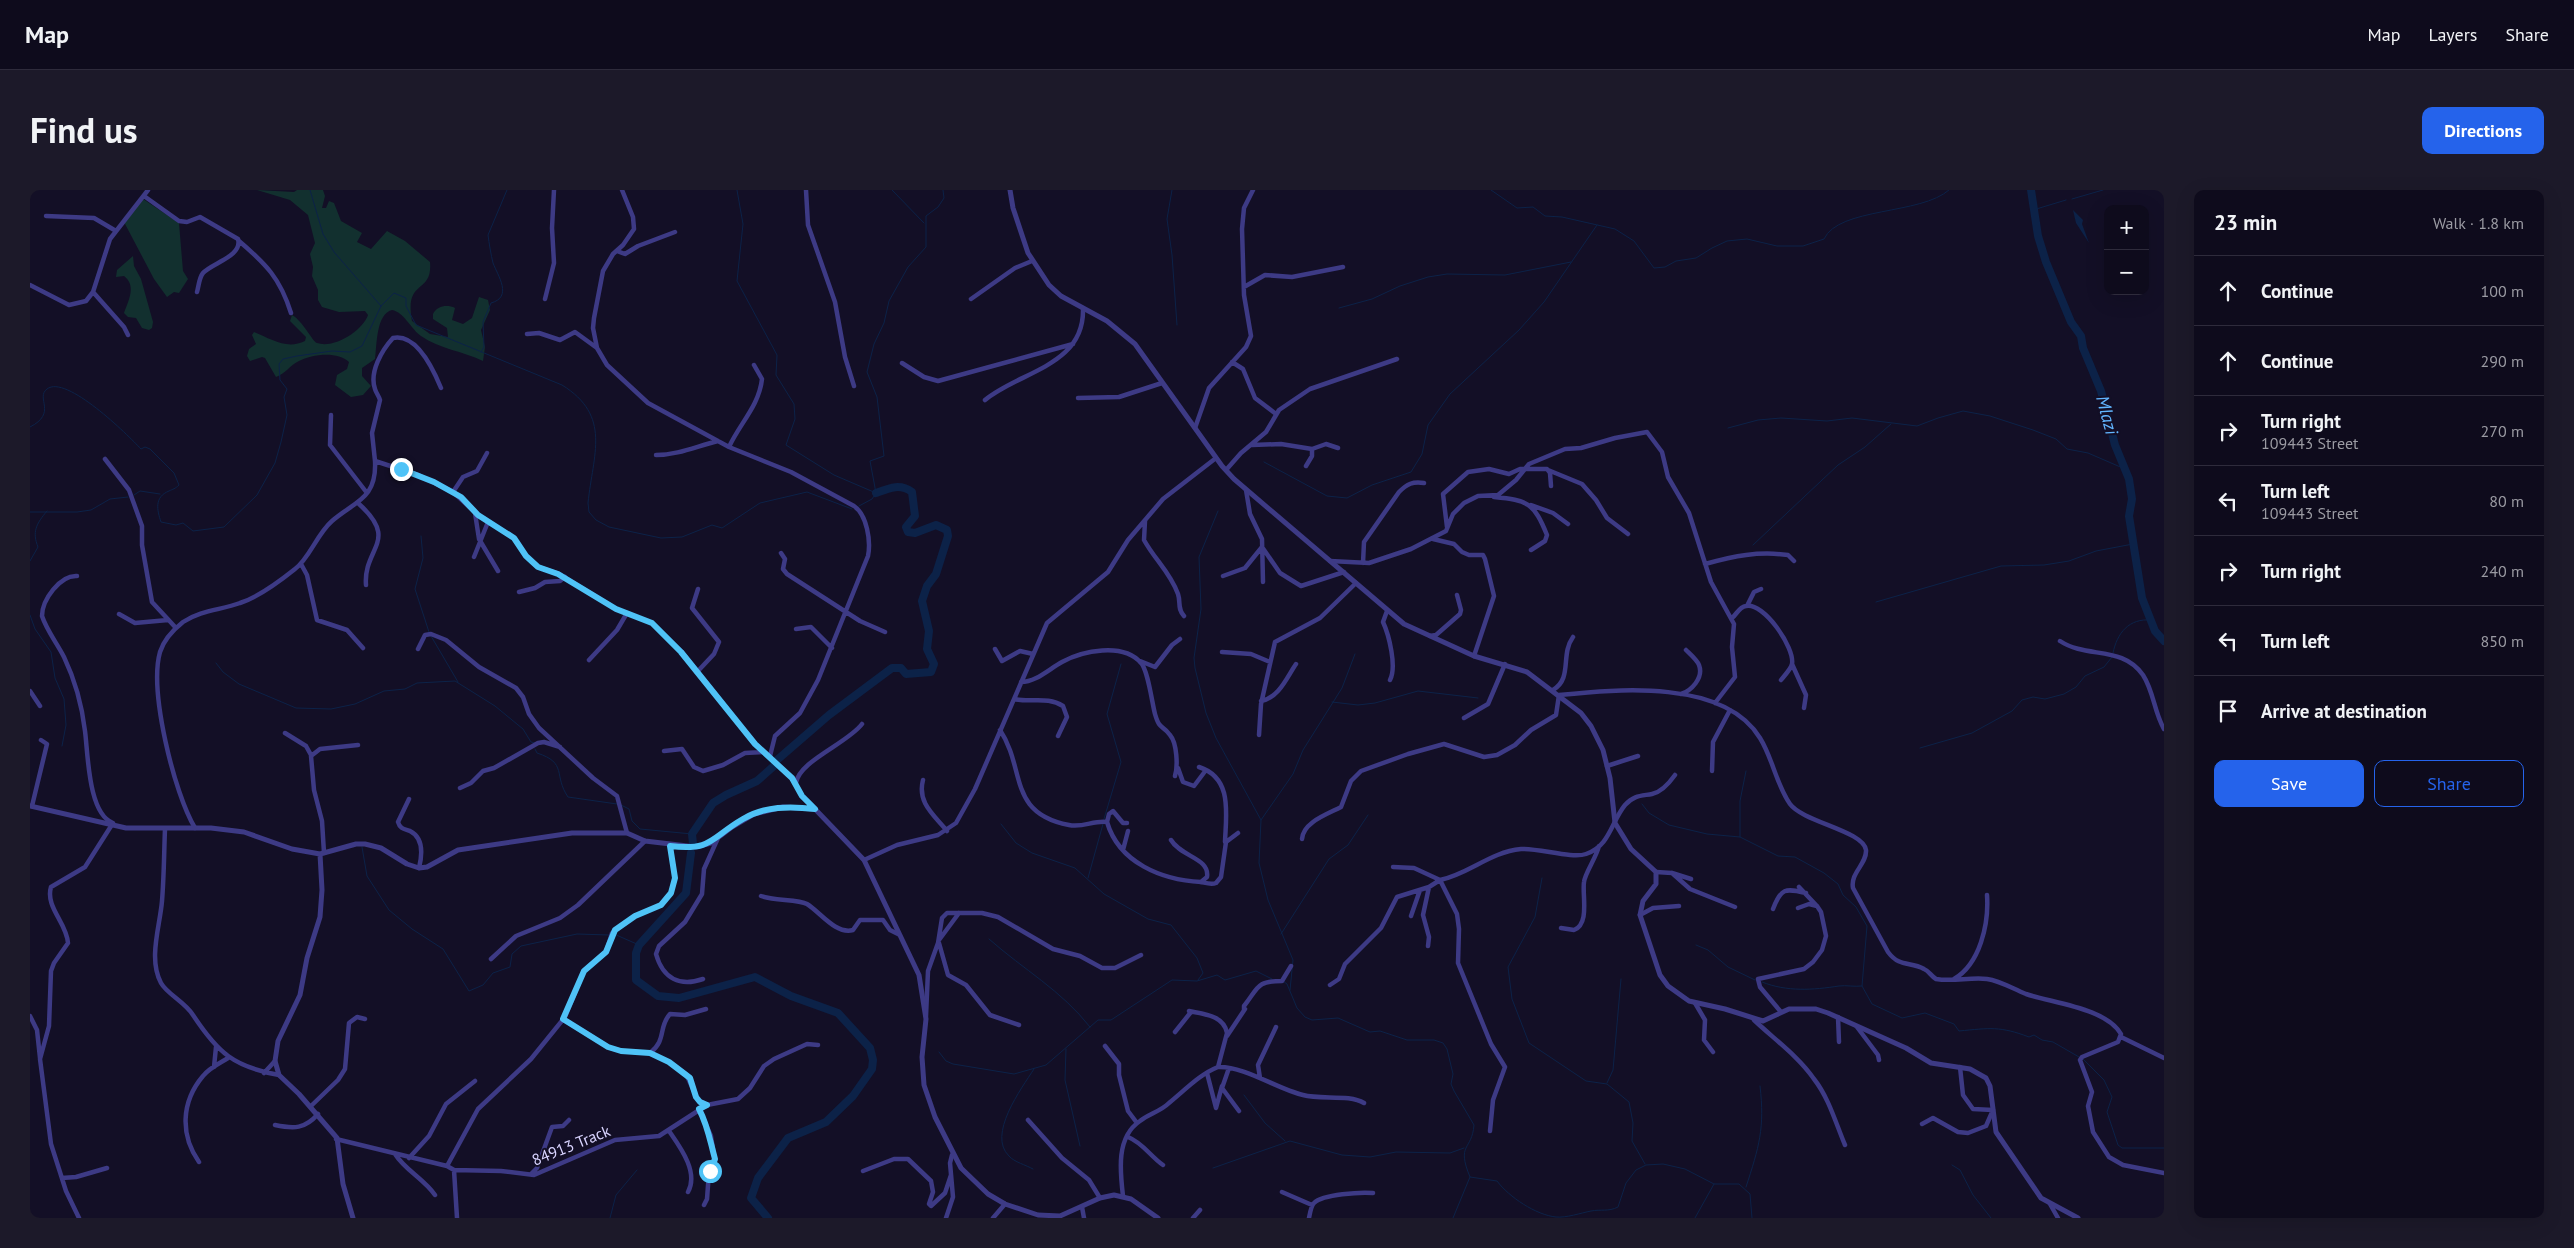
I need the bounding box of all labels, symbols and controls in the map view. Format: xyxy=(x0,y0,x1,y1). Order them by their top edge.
text: Map xyxy=(25,19,69,50)
text: Map xyxy=(2368,23,2400,46)
text: Layers xyxy=(2428,23,2477,46)
text: Share xyxy=(2505,23,2549,46)
text: Find us xyxy=(30,107,138,153)
button: Directions xyxy=(2422,107,2544,154)
map controls xyxy=(2104,205,2149,295)
button: + xyxy=(2104,205,2149,250)
text: 23 min xyxy=(2214,209,2277,236)
text: Walk · 1.8 km xyxy=(2433,213,2524,233)
button: − xyxy=(2104,250,2149,295)
icon: ahead xyxy=(2214,277,2242,305)
text: Continue xyxy=(2261,279,2333,303)
text: 100 m xyxy=(2481,281,2524,301)
icon: ahead xyxy=(2214,347,2242,375)
text: Continue xyxy=(2261,349,2333,373)
text: 290 m xyxy=(2481,351,2524,371)
water label: Mlazi xyxy=(2091,393,2124,438)
text: Turn right xyxy=(2261,409,2341,433)
icon: right xyxy=(2214,417,2242,445)
text: 270 m xyxy=(2481,421,2524,441)
text: 109443 Street xyxy=(2261,433,2358,453)
route end xyxy=(390,458,413,481)
text: Turn left xyxy=(2261,479,2330,503)
icon: left xyxy=(2214,487,2242,515)
text: 80 m xyxy=(2489,491,2524,511)
text: 109443 Street xyxy=(2261,503,2358,523)
icon: right xyxy=(2214,557,2242,585)
text: Turn right xyxy=(2261,559,2341,583)
text: 240 m xyxy=(2481,561,2524,581)
icon: left xyxy=(2214,627,2242,655)
text: Turn left xyxy=(2261,629,2330,653)
text: 850 m xyxy=(2481,631,2524,651)
icon: arrive xyxy=(2214,697,2242,725)
text: Arrive at destination xyxy=(2261,699,2427,723)
button: Save xyxy=(2214,760,2364,807)
button: Share xyxy=(2374,760,2524,807)
street label: 84913 Track xyxy=(529,1120,613,1170)
route start xyxy=(699,1160,722,1183)

